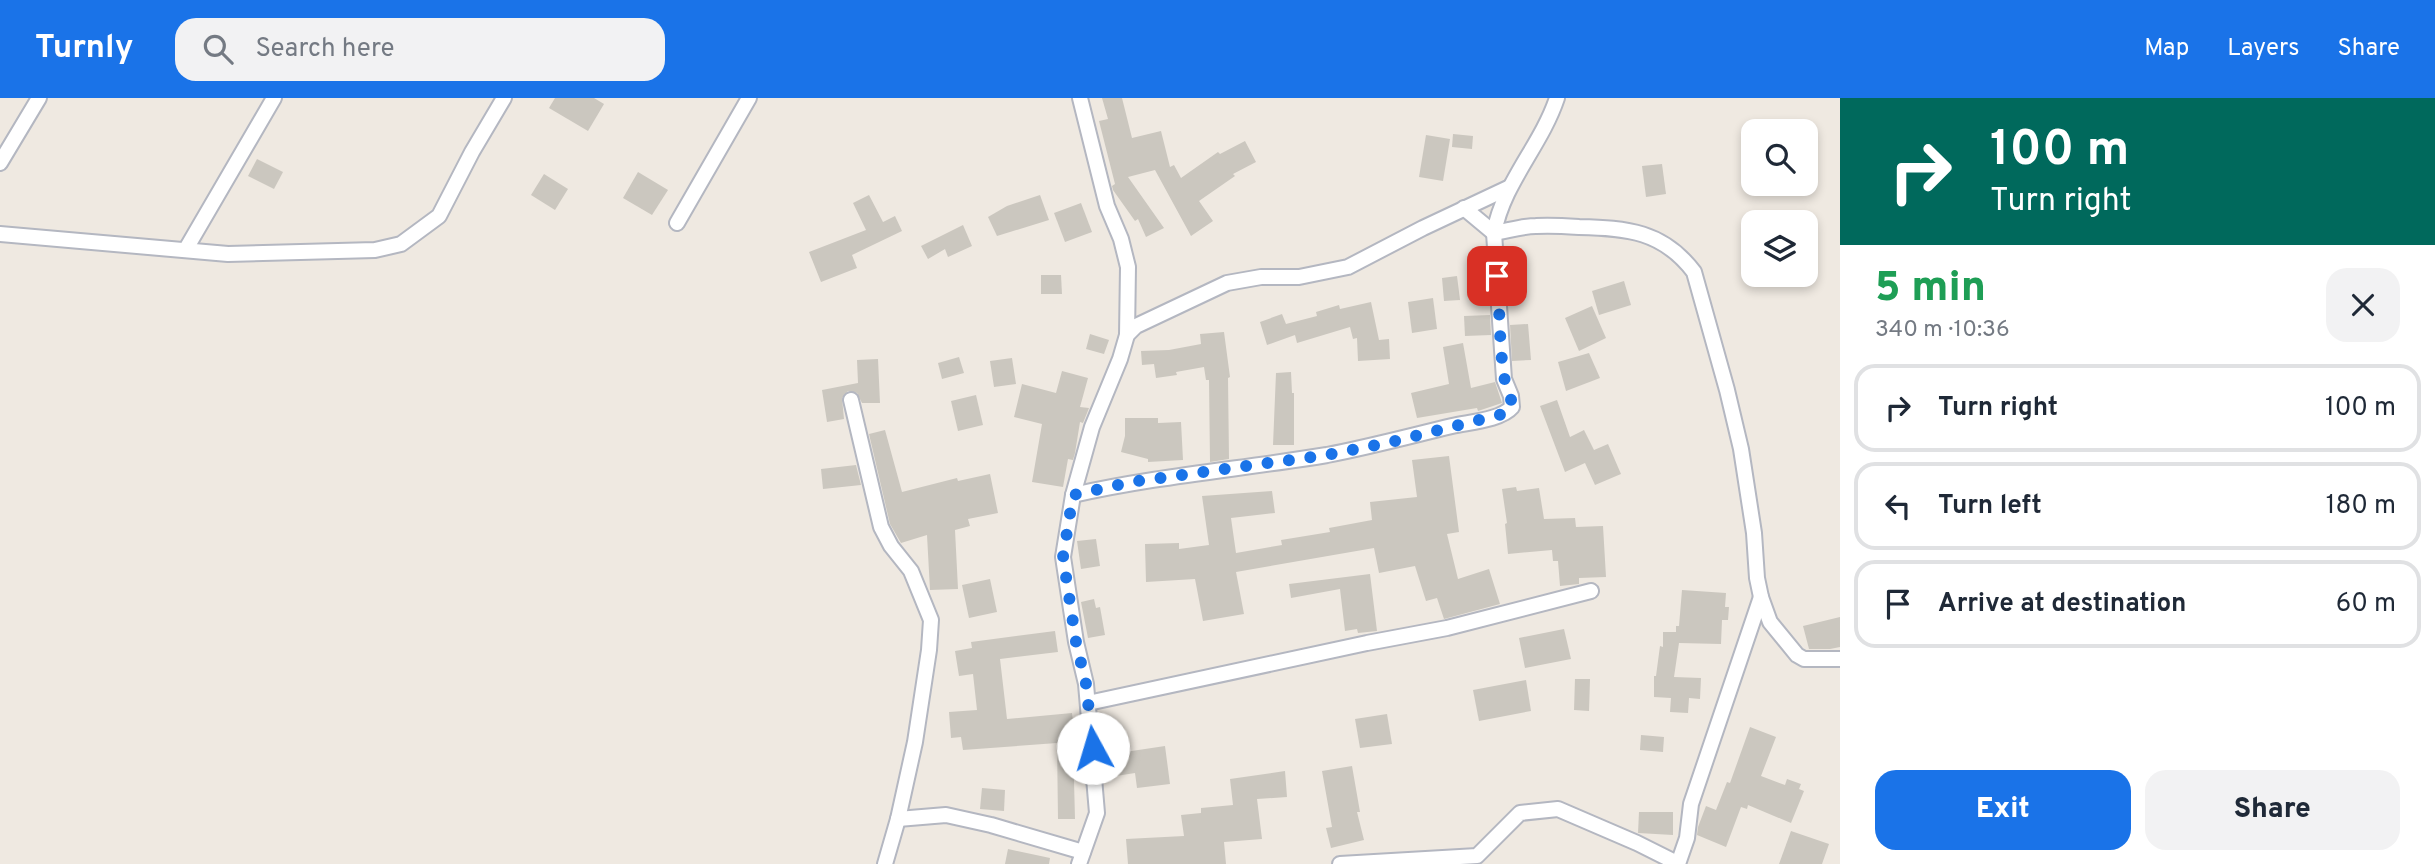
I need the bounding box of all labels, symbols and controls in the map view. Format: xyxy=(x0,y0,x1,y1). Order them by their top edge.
search box xyxy=(175,18,665,81)
text: Turnly xyxy=(35,28,133,70)
icon: search xyxy=(199,30,237,68)
text: Search here xyxy=(255,33,394,66)
text: Map xyxy=(2144,34,2189,64)
text: Layers xyxy=(2227,34,2299,64)
text: Share xyxy=(2337,34,2400,64)
map controls xyxy=(1741,119,1818,287)
button: search xyxy=(1741,119,1818,196)
text: 100 m xyxy=(1990,121,2129,183)
icon: right xyxy=(1875,126,1966,217)
text: Turn right xyxy=(1990,182,2132,222)
button: layers xyxy=(1741,210,1818,287)
pin xyxy=(1467,246,1527,306)
icon: arrive xyxy=(1478,257,1516,295)
text: 5 min xyxy=(1875,263,1986,316)
button: close xyxy=(2326,268,2400,342)
text: 340 m · 10:36 xyxy=(1875,316,2010,345)
icon: right xyxy=(1879,389,1917,427)
text: Turn right xyxy=(1938,392,2058,425)
text: 100 m xyxy=(2325,392,2396,425)
icon: left xyxy=(1879,487,1917,525)
text: Turn left xyxy=(1938,490,2042,523)
text: 180 m xyxy=(2326,490,2396,523)
icon: arrive xyxy=(1879,585,1917,623)
text: Arrive at destination xyxy=(1938,588,2186,621)
text: 60 m xyxy=(2336,588,2396,621)
position arrow xyxy=(1056,711,1130,785)
button: Exit xyxy=(1875,770,2131,850)
button: Share xyxy=(2145,770,2400,850)

